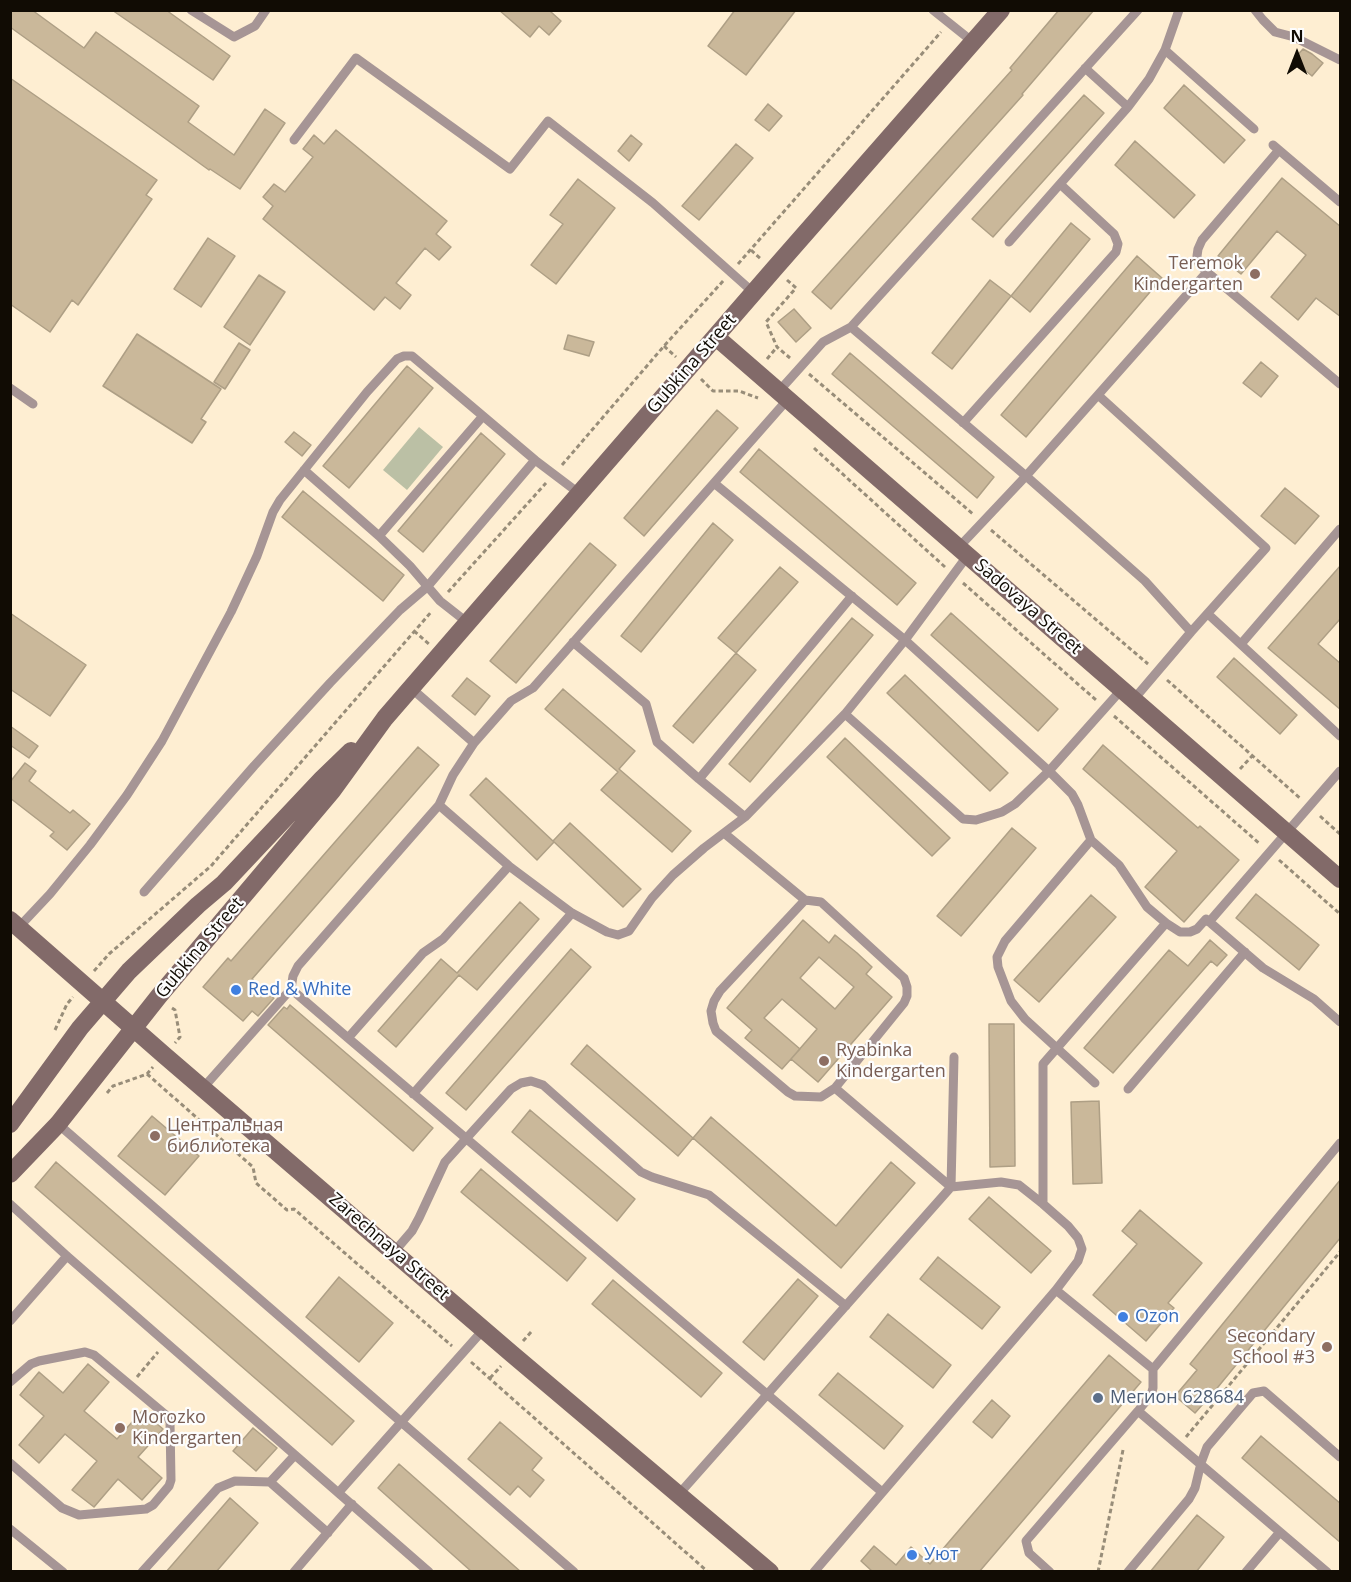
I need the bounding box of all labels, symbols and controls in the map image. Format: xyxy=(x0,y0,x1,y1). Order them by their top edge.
north arrow xyxy=(1267,24,1327,84)
text: N xyxy=(1290,25,1304,47)
place label: Teremok Kindergarten xyxy=(1133,253,1243,296)
marker: Teremok Kindergarten xyxy=(1248,267,1262,281)
street label: Gubkina Street xyxy=(643,310,741,418)
street label: Sadovaya Street xyxy=(970,555,1086,659)
street label: Gubkina Street xyxy=(152,893,248,1003)
place label: Red & White xyxy=(248,979,351,1001)
marker: Red & White xyxy=(229,983,243,997)
place label: Ryabinka Kindergarten xyxy=(836,1040,946,1082)
marker: Ryabinka Kindergarten xyxy=(817,1054,831,1068)
place label: Центральная библиотека xyxy=(167,1115,284,1158)
marker: Центральная библиотека xyxy=(148,1129,162,1143)
street label: Zarechnaya Street xyxy=(324,1189,454,1305)
place label: Ozon xyxy=(1135,1306,1179,1328)
marker: Ozon xyxy=(1116,1310,1130,1324)
place label: Secondary School #3 xyxy=(1227,1326,1315,1368)
marker: Secondary School #3 xyxy=(1320,1340,1334,1354)
place label: Мегион 628684 xyxy=(1110,1387,1244,1409)
marker: Мегион 628684 xyxy=(1091,1391,1105,1405)
place label: Morozko Kindergarten xyxy=(132,1407,242,1450)
marker: Morozko Kindergarten xyxy=(113,1421,127,1435)
place label: Уют xyxy=(924,1544,959,1566)
marker: Уют xyxy=(905,1548,919,1562)

